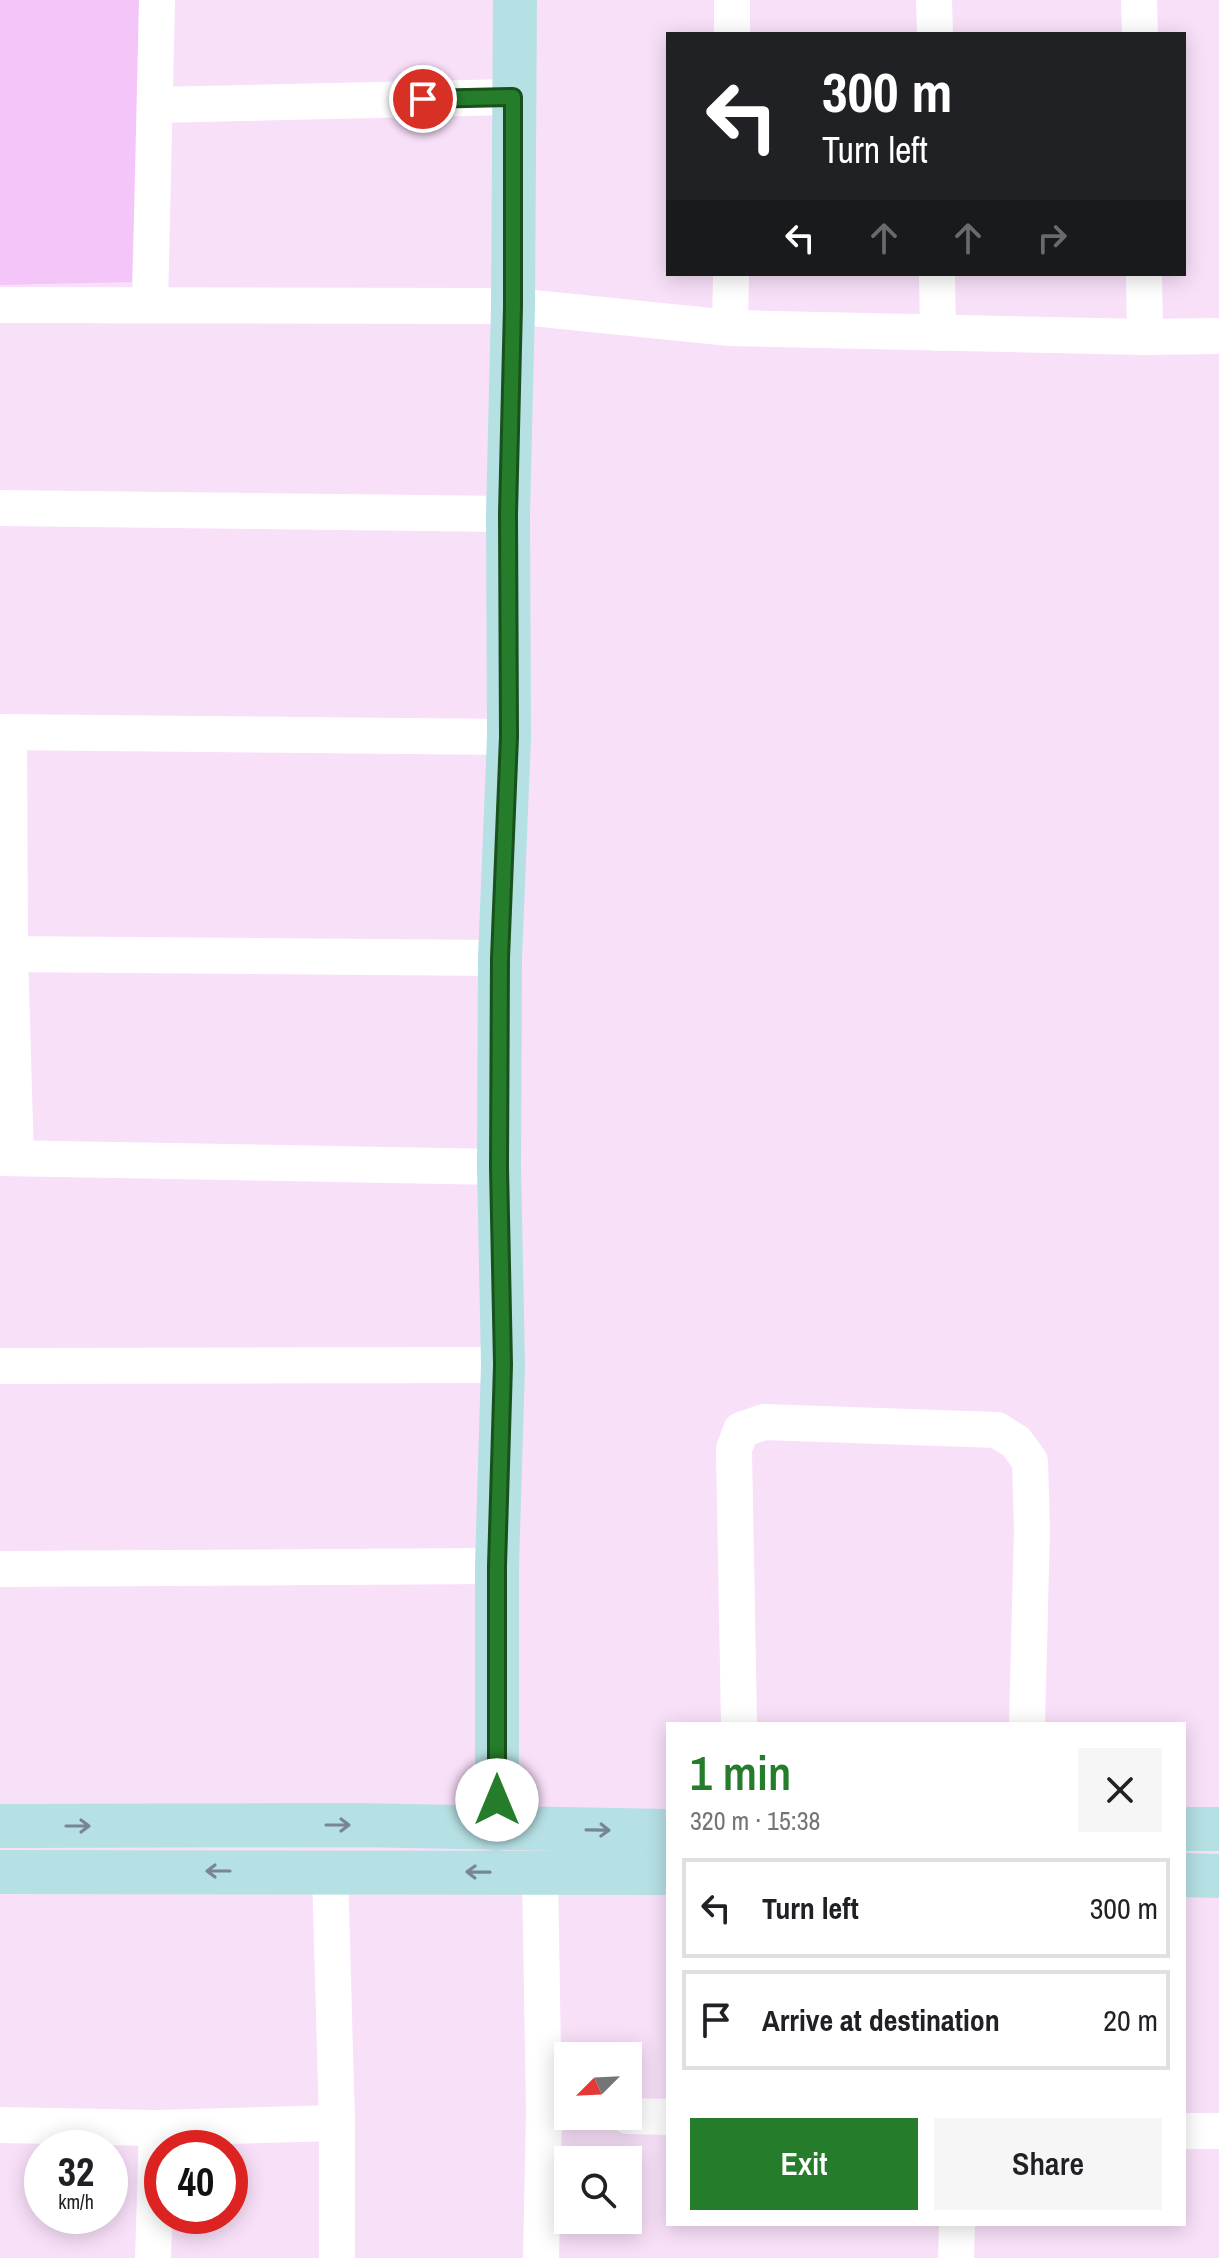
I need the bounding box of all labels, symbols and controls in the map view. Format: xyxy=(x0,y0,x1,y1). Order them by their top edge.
text: 300 m xyxy=(822,54,952,129)
icon: left xyxy=(690,64,794,168)
pin xyxy=(389,65,457,133)
icon: arrive xyxy=(401,77,445,121)
text: Turn left xyxy=(822,126,928,174)
icon: left xyxy=(778,216,822,260)
icon: ahead xyxy=(862,216,906,260)
icon: ahead xyxy=(946,216,990,260)
icon: right xyxy=(1030,216,1074,260)
text: 1 min xyxy=(690,1740,791,1805)
button: close xyxy=(1078,1748,1162,1832)
position arrow xyxy=(455,1758,539,1842)
text: 320 m · 15:38 xyxy=(690,1803,820,1838)
one-way arrow xyxy=(324,1817,351,1833)
one-way arrow xyxy=(64,1818,91,1834)
one-way arrow xyxy=(584,1822,611,1838)
one-way arrow xyxy=(205,1863,232,1879)
one-way arrow xyxy=(465,1865,492,1880)
icon: left xyxy=(694,1886,738,1930)
text: Turn left xyxy=(762,1888,859,1928)
text: 300 m xyxy=(1090,1888,1158,1928)
icon: arrive xyxy=(694,1998,738,2042)
text: Arrive at destination xyxy=(762,2000,1000,2040)
text: 20 m xyxy=(1103,2000,1158,2040)
north arrow xyxy=(554,2042,642,2130)
map controls xyxy=(554,2042,642,2234)
button: Exit xyxy=(690,2118,918,2210)
button: Share xyxy=(934,2118,1162,2210)
speed limit sign: 40 xyxy=(144,2130,248,2234)
text: 32 xyxy=(58,2145,94,2198)
button: search xyxy=(554,2146,642,2234)
text: km/h xyxy=(58,2188,94,2215)

